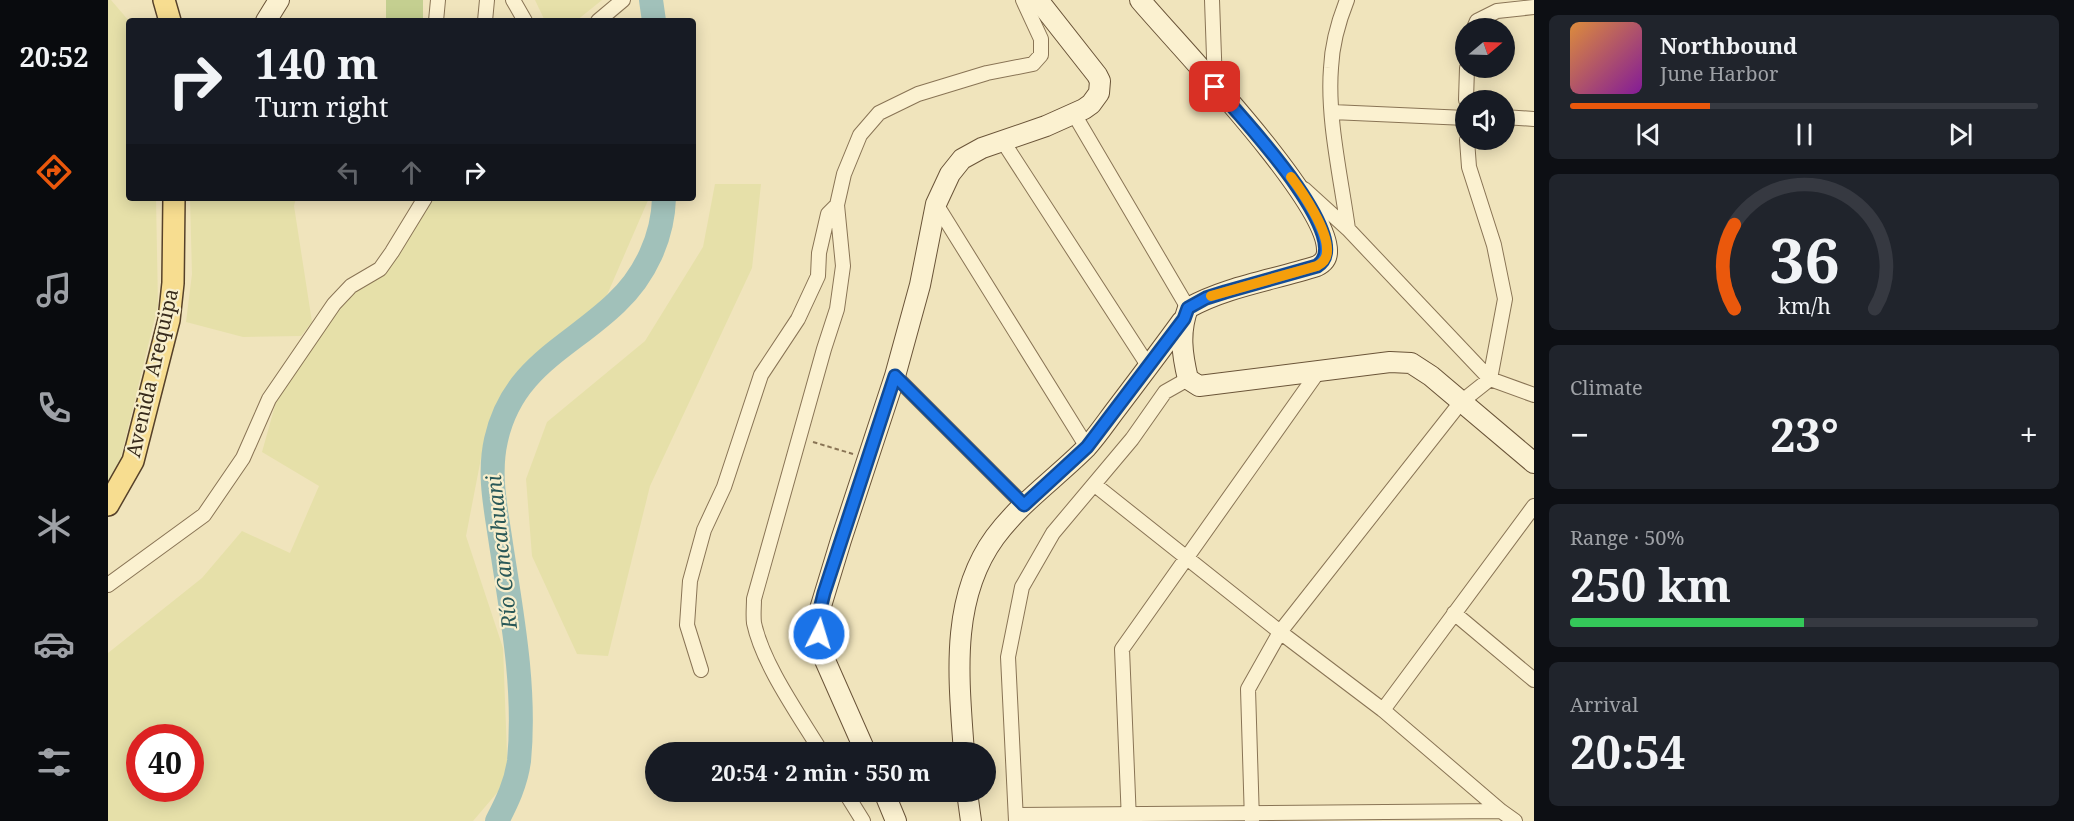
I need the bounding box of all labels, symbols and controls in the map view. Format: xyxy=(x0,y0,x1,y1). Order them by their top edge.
north arrow xyxy=(1455,18,1515,78)
map controls xyxy=(1455,18,1515,150)
text: Northbound xyxy=(1660,30,1797,60)
text: 140 m xyxy=(255,34,379,91)
text: 20:52 xyxy=(19,38,89,75)
icon: right xyxy=(156,42,234,120)
text: June Harbor xyxy=(1660,60,1778,87)
pin xyxy=(1189,61,1240,112)
icon: arrive xyxy=(1198,70,1231,103)
text: Turn right xyxy=(255,88,388,125)
button: sound xyxy=(1455,90,1515,150)
icon: previous xyxy=(1632,118,1665,151)
icon: pause xyxy=(1788,118,1821,151)
icon: next xyxy=(1944,118,1977,151)
icon: directions xyxy=(33,151,75,193)
icon: left xyxy=(332,156,365,189)
icon: ahead xyxy=(395,156,428,189)
icon: right xyxy=(458,156,491,189)
text: 36 xyxy=(1769,216,1839,301)
icon: music xyxy=(33,269,75,311)
street label: Avenida Arequipa xyxy=(119,286,184,460)
text: km/h xyxy=(1778,291,1831,320)
text: Climate xyxy=(1570,374,1643,401)
icon: phone xyxy=(33,387,75,429)
text: 23° xyxy=(1770,404,1839,465)
text: − xyxy=(1570,412,1589,457)
text: + xyxy=(2020,412,2038,457)
water label: Río Cancahuani xyxy=(479,473,523,631)
icon: climate xyxy=(33,505,75,547)
text: Range · 50% xyxy=(1570,524,1684,551)
text: 250 km xyxy=(1570,554,1731,615)
position arrow xyxy=(787,602,851,666)
icon: car xyxy=(33,623,75,665)
text: Arrival xyxy=(1570,691,1638,718)
text: 20:54 xyxy=(1570,721,1685,782)
speed limit sign: 40 xyxy=(126,724,204,802)
icon: filters xyxy=(33,741,75,783)
text: 20:54 · 2 min · 550 m xyxy=(711,757,930,787)

